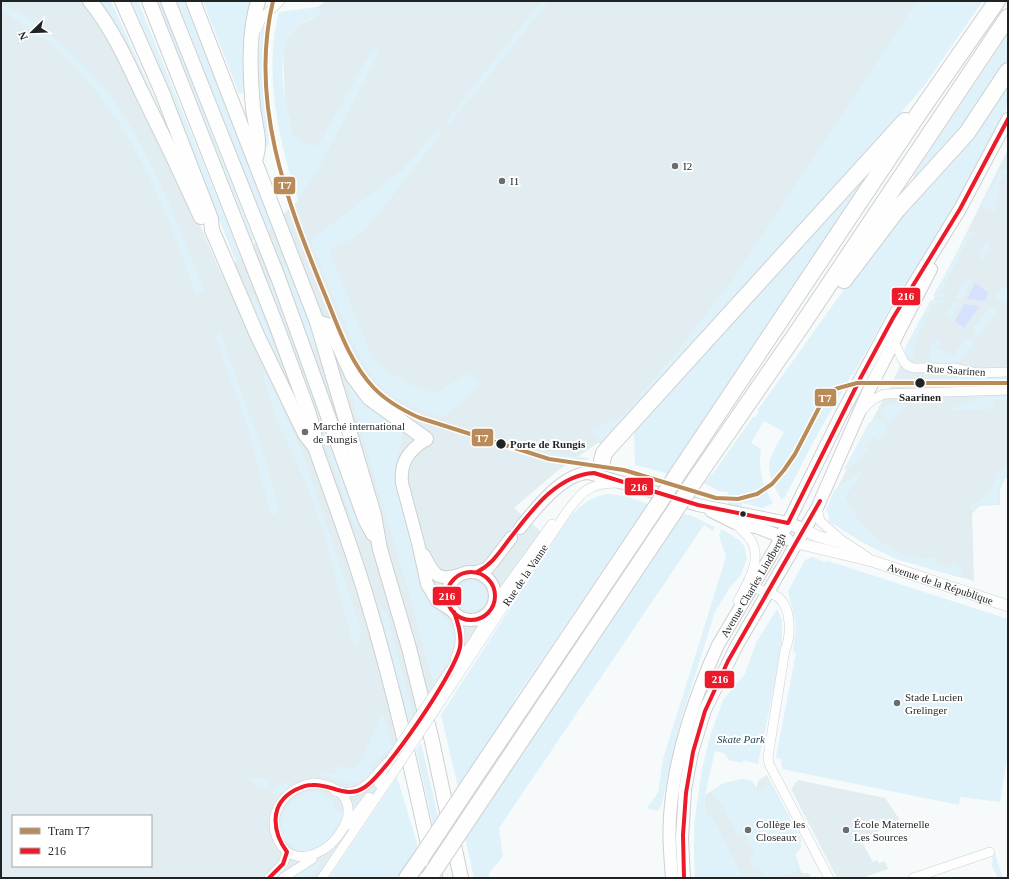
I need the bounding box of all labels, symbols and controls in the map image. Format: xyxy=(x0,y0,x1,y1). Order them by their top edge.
north arrow xyxy=(12,12,52,52)
text: N xyxy=(16,30,30,42)
place label: I2 xyxy=(683,160,692,172)
marker: I2 xyxy=(670,161,680,171)
place label: I1 xyxy=(510,175,519,187)
line badge: T7 xyxy=(273,176,296,195)
marker: I1 xyxy=(497,176,507,186)
text: T7 xyxy=(279,179,292,191)
line badge: 216 xyxy=(891,287,921,306)
text: 216 xyxy=(898,290,915,302)
street label: Rue Saarinen xyxy=(926,362,986,378)
marker: Saarinen xyxy=(913,376,927,390)
line badge: T7 xyxy=(814,388,837,407)
place label: Saarinen xyxy=(899,391,941,403)
text: T7 xyxy=(819,392,832,404)
place label: Marché international de Rungis xyxy=(313,420,405,445)
marker: Marché international de Rungis xyxy=(300,427,310,437)
line badge: T7 xyxy=(471,428,494,447)
text: T7 xyxy=(476,432,489,444)
marker: Porte de Rungis xyxy=(494,437,508,451)
place label: Porte de Rungis xyxy=(510,438,586,450)
line badge: 216 xyxy=(624,477,654,496)
text: 216 xyxy=(631,481,648,493)
unlabelled marker xyxy=(738,509,748,519)
street label: Avenue Charles Lindbergh xyxy=(718,531,788,639)
street label: Rue de la Vanne xyxy=(500,542,550,608)
street label: Avenue de la République xyxy=(886,560,995,607)
line badge: 216 xyxy=(432,586,462,606)
text: 216 xyxy=(439,590,456,602)
line badge: 216 xyxy=(704,670,735,689)
text: 216 xyxy=(712,673,729,685)
place label: Stade Lucien Grelinger xyxy=(905,691,963,716)
marker: Stade Lucien Grelinger xyxy=(892,698,902,708)
park label: Skate Park xyxy=(717,733,766,745)
legend xyxy=(12,815,152,867)
place label: Collège les Closeaux xyxy=(756,818,805,843)
place label: École Maternelle Les Sources xyxy=(854,818,930,843)
text: Tram T7 xyxy=(48,824,90,838)
marker: Collège les Closeaux xyxy=(743,825,753,835)
marker: École Maternelle Les Sources xyxy=(841,825,851,835)
text: 216 xyxy=(48,844,66,858)

